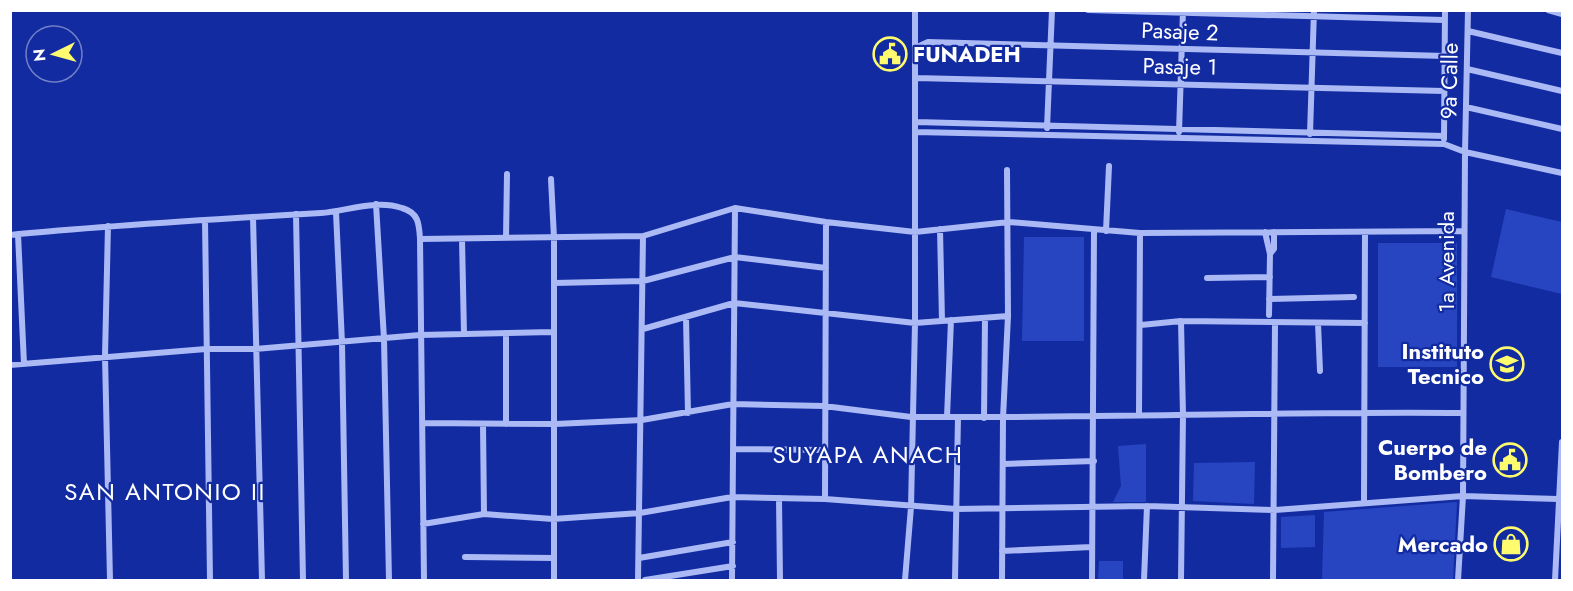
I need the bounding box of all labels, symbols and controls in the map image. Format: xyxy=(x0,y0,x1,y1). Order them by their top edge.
street label: Pasaje 2 xyxy=(1141,14,1219,48)
north arrow xyxy=(24,24,84,84)
public building icon: FUNADEH xyxy=(872,36,908,72)
place label: FUNADEH xyxy=(913,38,1021,70)
street label: 9a Calle xyxy=(1432,43,1466,119)
text: N xyxy=(28,48,52,63)
street label: Pasaje 1 xyxy=(1142,49,1218,83)
street label: 1a Avenida xyxy=(1430,211,1462,313)
place label: Instituto Tecnico xyxy=(1402,335,1484,392)
school or university icon: Instituto Tecnico xyxy=(1489,346,1525,382)
place label: Cuerpo de Bombero xyxy=(1378,431,1487,488)
district label: SUYAPA ANACH xyxy=(773,437,963,472)
public building icon: Cuerpo de Bombero xyxy=(1492,442,1528,478)
district label: SAN ANTONIO II xyxy=(64,474,266,509)
shop icon: Mercado xyxy=(1493,526,1529,562)
place label: Mercado xyxy=(1398,528,1488,560)

